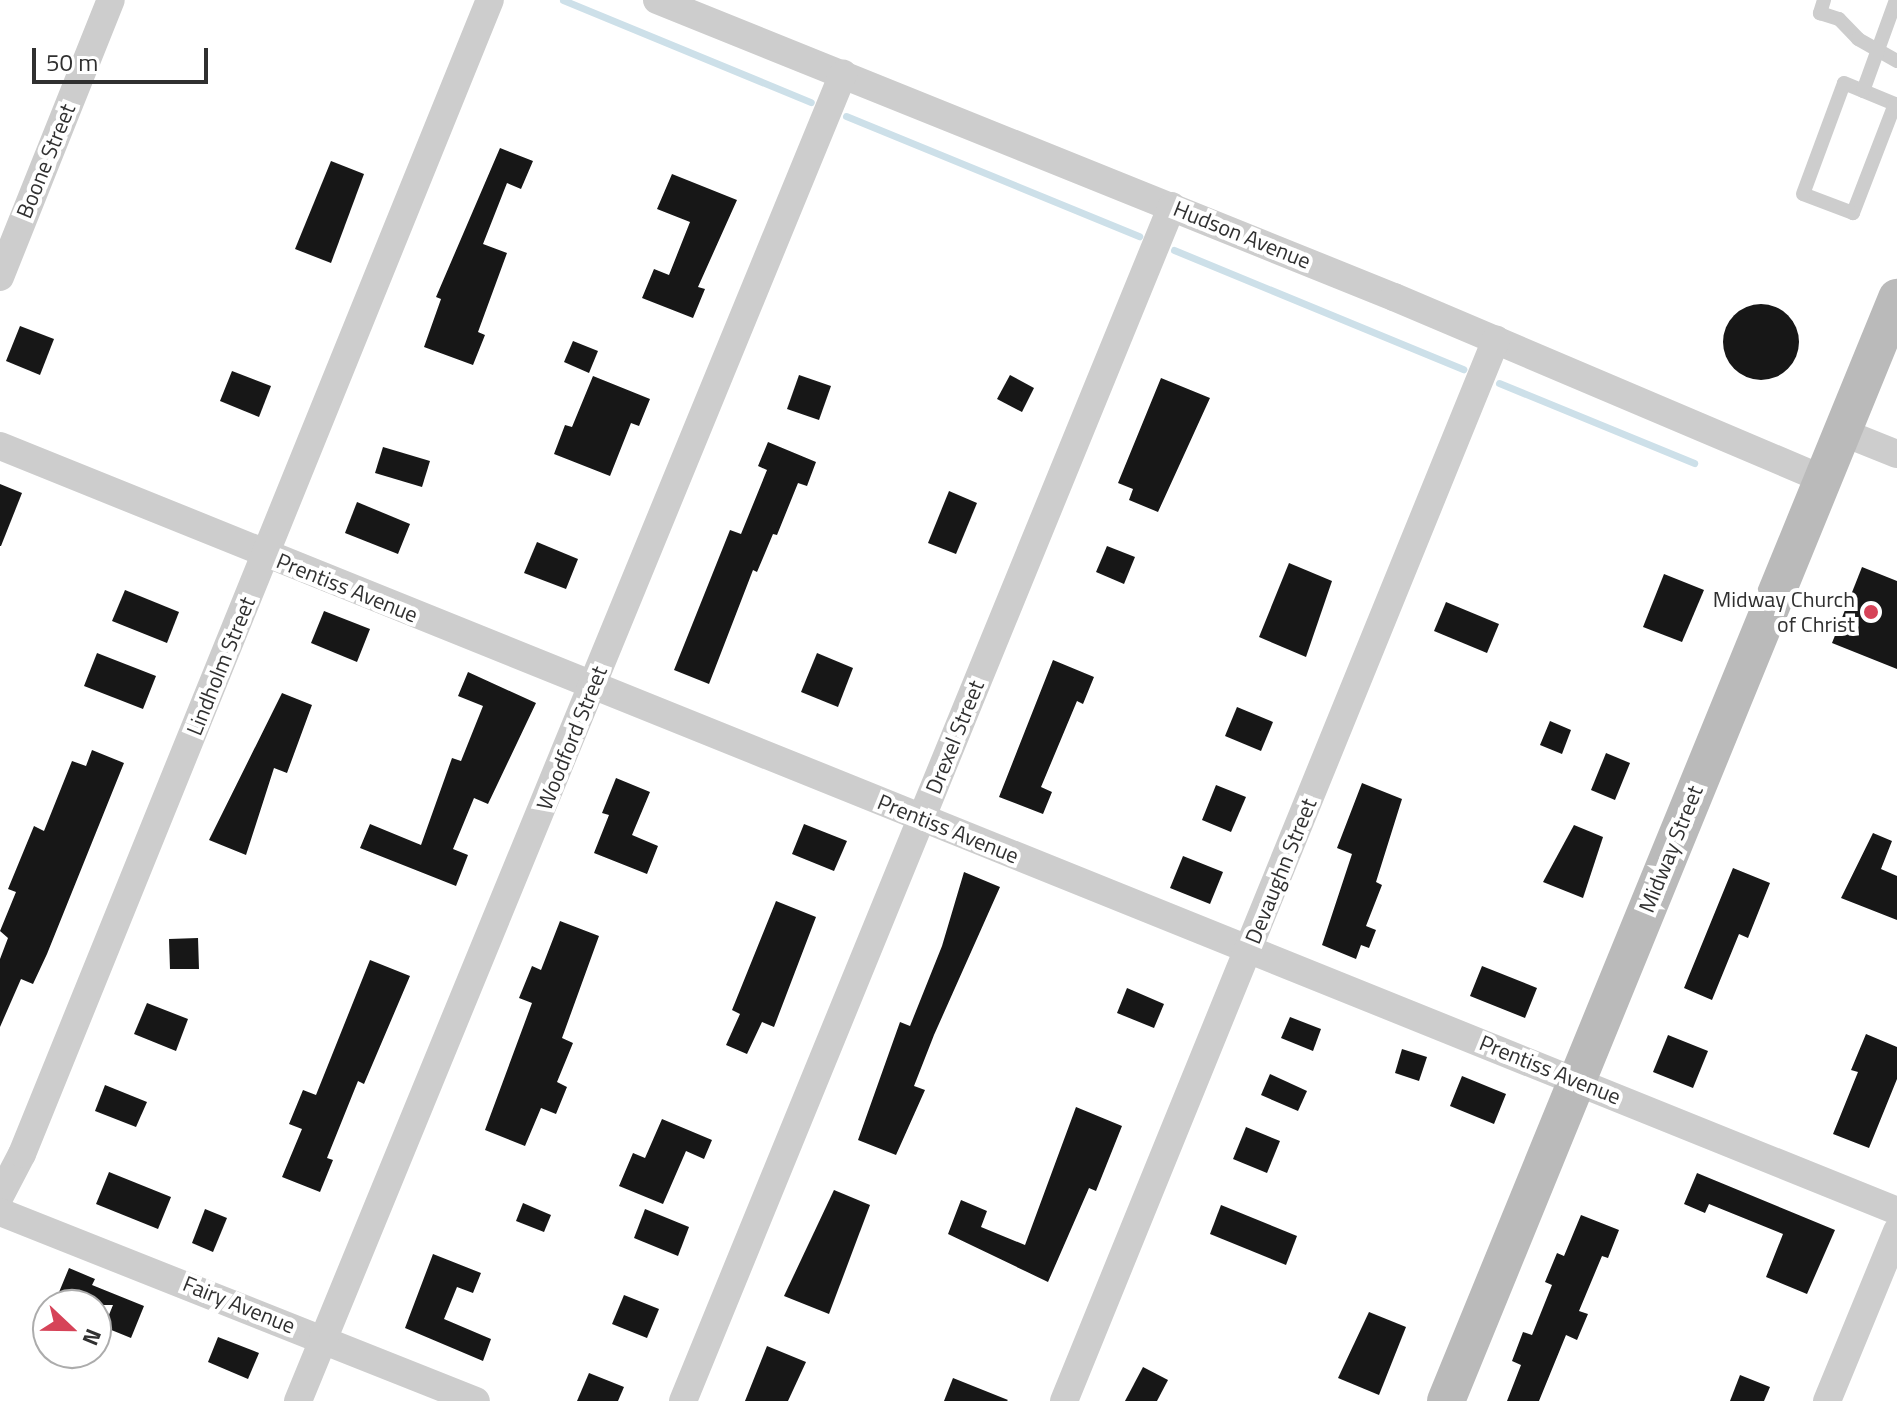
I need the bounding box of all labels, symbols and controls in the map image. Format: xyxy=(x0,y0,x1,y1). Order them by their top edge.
scale bar xyxy=(36,32,212,82)
text: 50 m xyxy=(46,44,98,80)
street label: Boone Street xyxy=(11,100,81,222)
street label: Hudson Avenue xyxy=(1170,196,1314,274)
street label: Prentiss Avenue xyxy=(273,548,421,628)
place label: Midway Church of Christ xyxy=(1713,586,1855,638)
street label: Lindholm Street xyxy=(181,593,261,739)
marker: Midway Church of Christ xyxy=(1862,603,1880,621)
street label: Woodford Street xyxy=(531,662,613,814)
street label: Drexel Street xyxy=(920,676,990,798)
street label: Midway Street xyxy=(1634,782,1708,916)
street label: Prentiss Avenue xyxy=(874,789,1022,869)
street label: Devaughn Street xyxy=(1240,794,1322,948)
street label: Prentiss Avenue xyxy=(1476,1030,1624,1110)
street label: Fairy Avenue xyxy=(179,1271,299,1339)
north arrow xyxy=(32,1289,112,1369)
text: N xyxy=(74,1324,111,1351)

